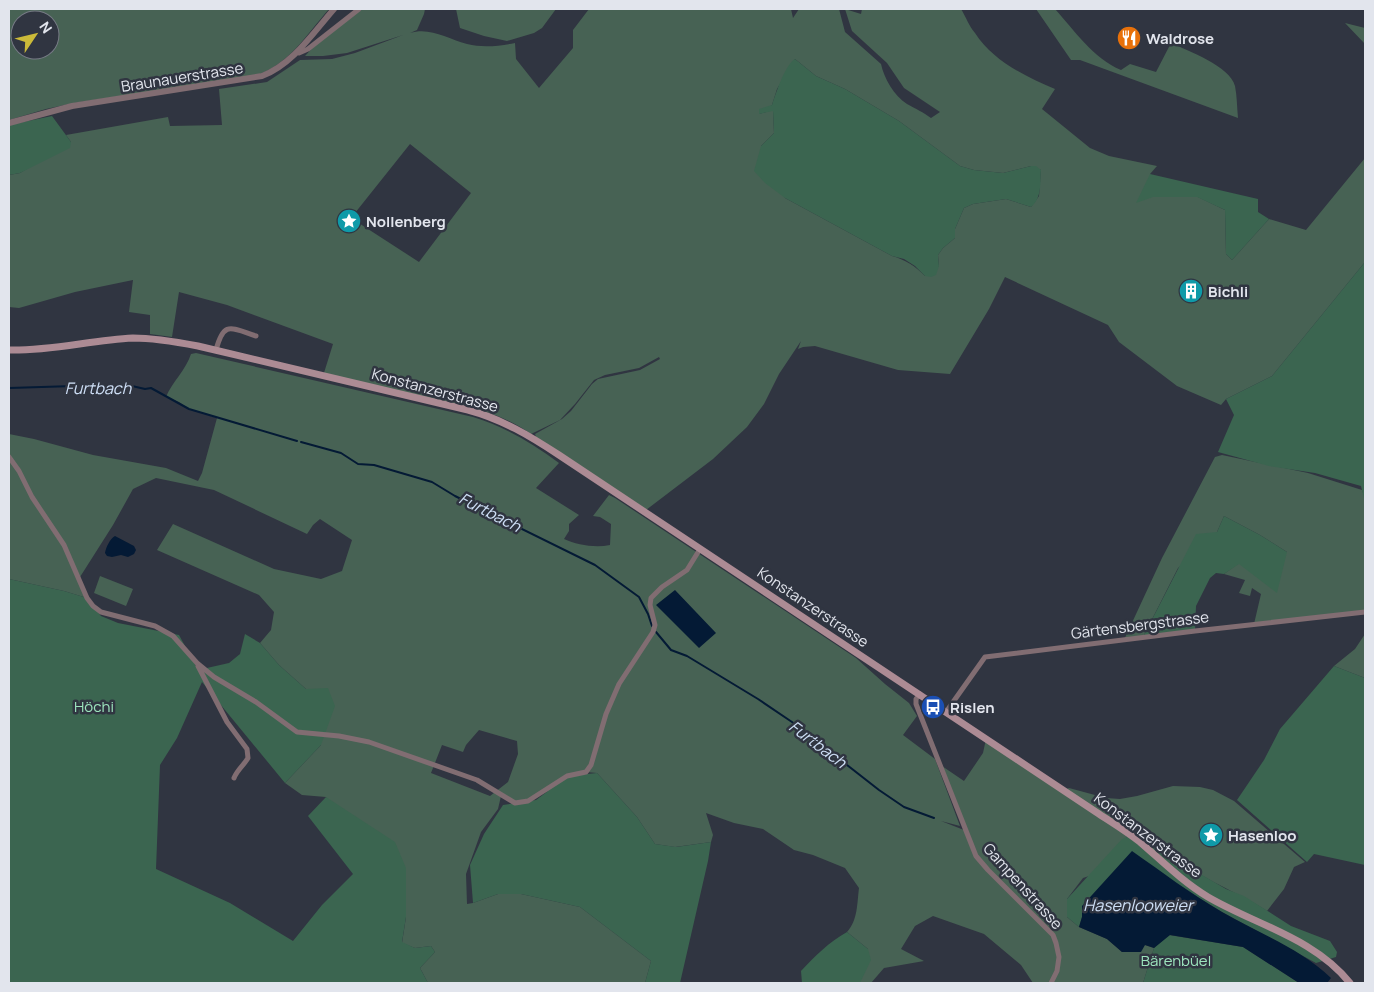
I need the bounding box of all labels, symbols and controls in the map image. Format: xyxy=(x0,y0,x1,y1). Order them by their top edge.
north arrow xyxy=(10,10,60,60)
text: N xyxy=(35,18,57,37)
restaurant icon: Waldrose xyxy=(1116,25,1142,51)
place label: Waldrose xyxy=(1146,28,1214,49)
street label: Braunauerstrasse xyxy=(119,57,245,97)
place icon: Nollenberg xyxy=(336,208,362,234)
place label: Nollenberg xyxy=(366,211,446,232)
building icon: Bichli xyxy=(1178,278,1204,304)
place label: Bichli xyxy=(1208,281,1248,302)
street label: Konstanzerstrasse xyxy=(369,363,501,417)
water label: Furtbach xyxy=(65,377,132,399)
water label: Furtbach xyxy=(455,487,525,537)
street label: Konstanzerstrasse xyxy=(753,562,873,652)
street label: Gärtensbergstrasse xyxy=(1070,606,1210,644)
bus stop icon: Rislen xyxy=(920,694,946,720)
park label: Höchi xyxy=(74,696,114,717)
place label: Rislen xyxy=(950,697,995,718)
water label: Furtbach xyxy=(785,715,852,773)
street label: Konstanzerstrasse xyxy=(1090,787,1207,883)
place icon: Hasenloo xyxy=(1198,822,1224,848)
place label: Hasenloo xyxy=(1228,825,1297,846)
street label: Gampenstrasse xyxy=(978,838,1068,934)
water label: Hasenlooweier xyxy=(1083,894,1195,916)
park label: Bärenbüel xyxy=(1141,950,1211,971)

